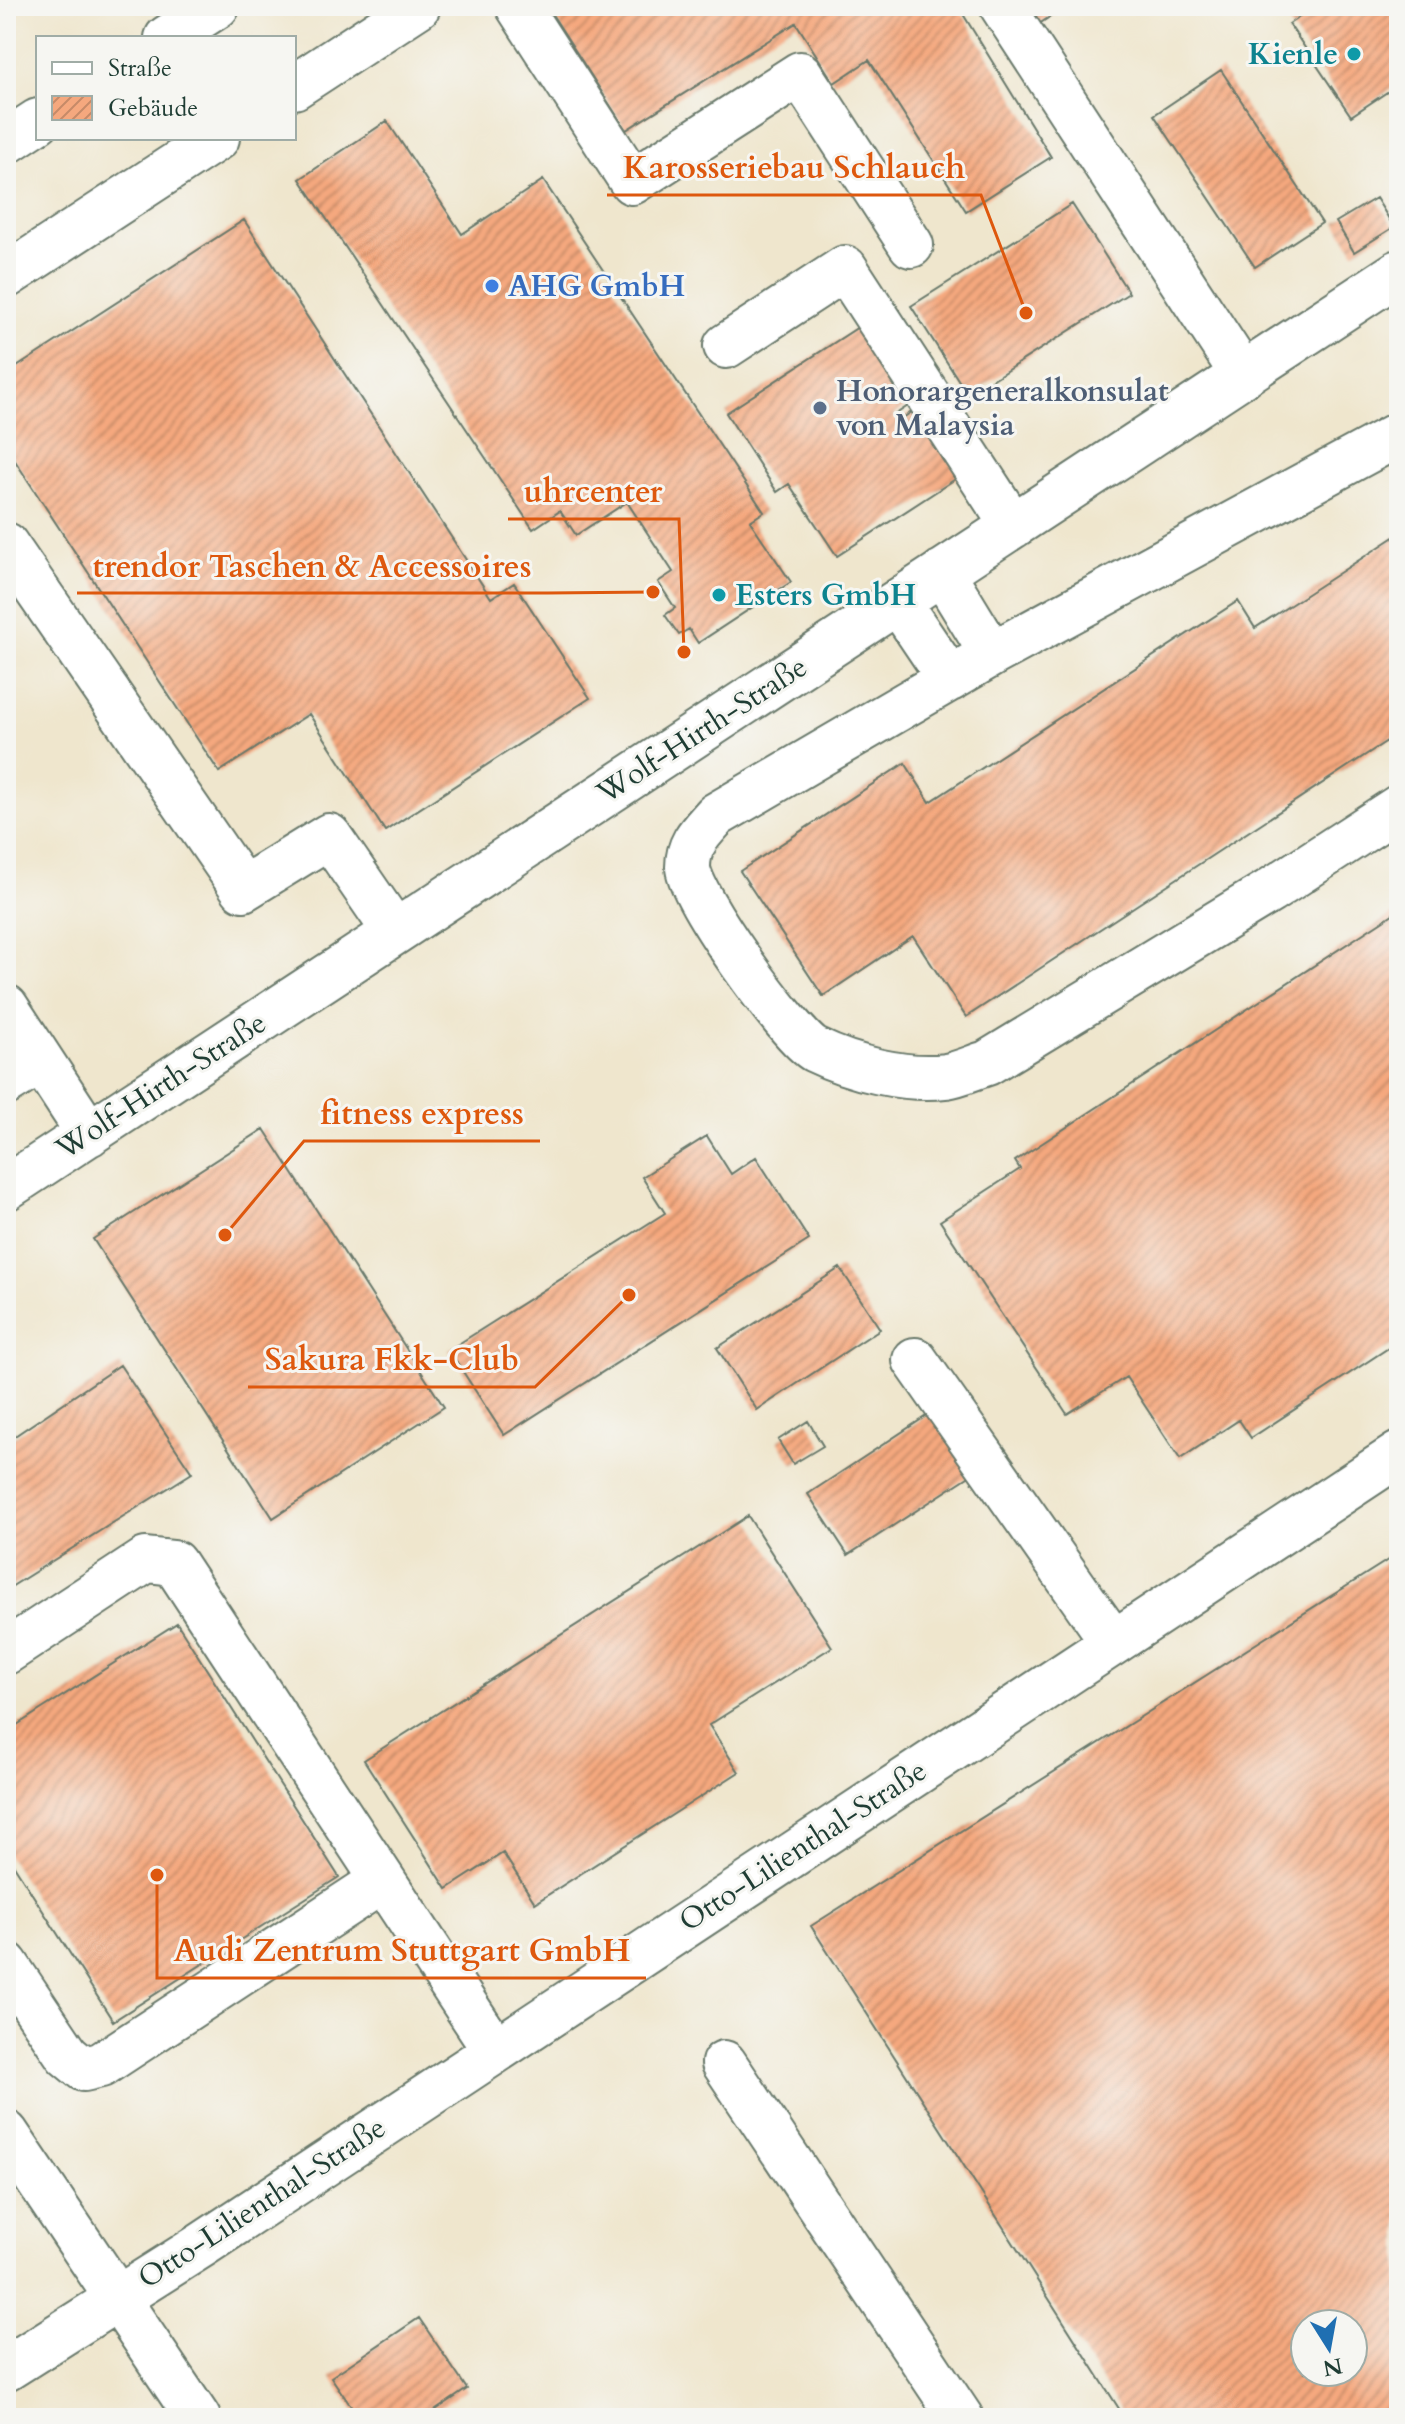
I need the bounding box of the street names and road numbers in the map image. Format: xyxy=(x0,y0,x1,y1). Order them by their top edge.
street label: Wolf-Hirth-Straße xyxy=(588,647,815,814)
street label: Wolf-Hirth-Straße xyxy=(47,1003,274,1170)
street label: Otto-Lilienthal-Straße xyxy=(671,1750,935,1942)
street label: Otto-Lilienthal-Straße xyxy=(130,2107,394,2299)

